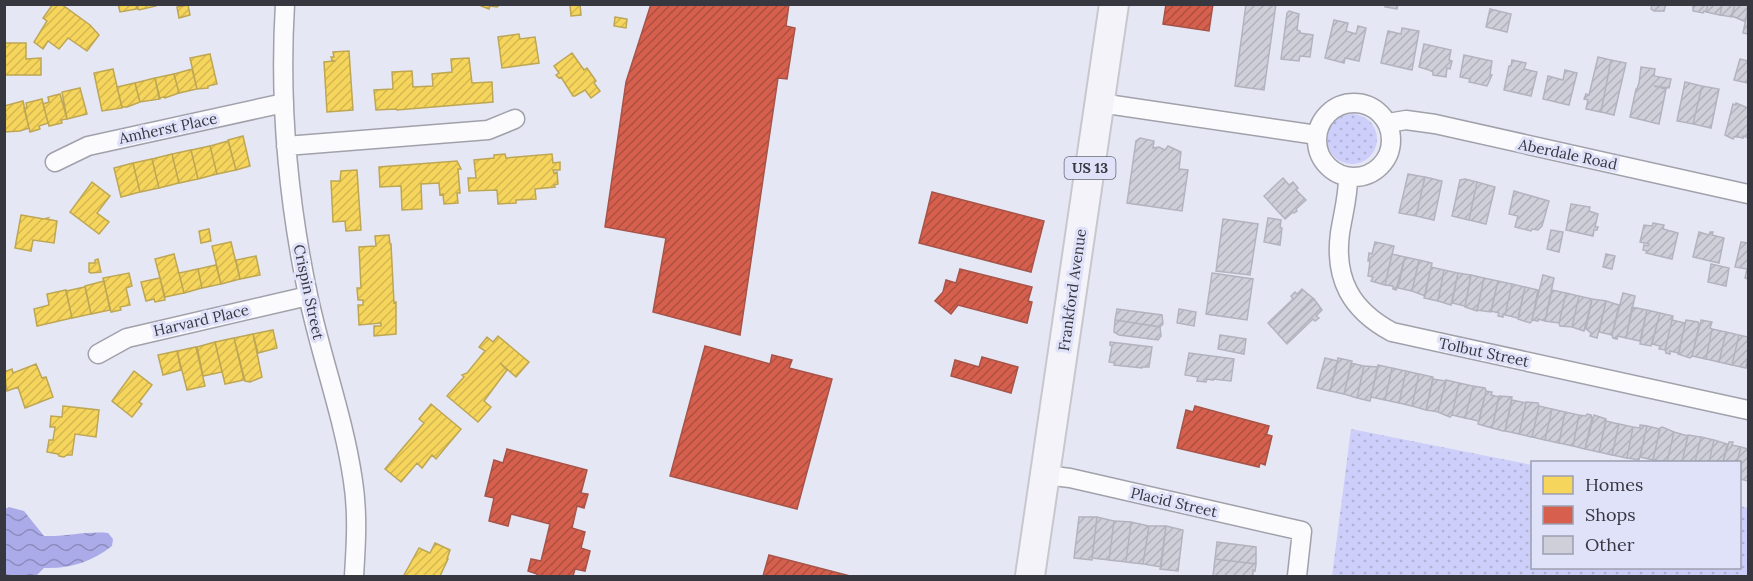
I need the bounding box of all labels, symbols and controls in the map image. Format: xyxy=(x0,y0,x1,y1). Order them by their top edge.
street label: Amherst Place xyxy=(116,108,219,148)
street label: Aberdale Road xyxy=(1516,134,1619,174)
road number: US 13 xyxy=(1064,157,1116,179)
street label: Frankford Avenue xyxy=(1054,228,1090,352)
street label: Crispin Street xyxy=(290,243,328,342)
street label: Harvard Place xyxy=(151,300,251,340)
street label: Tolbut Street xyxy=(1437,333,1531,371)
legend xyxy=(1531,461,1741,569)
text: Homes xyxy=(1585,473,1643,496)
street label: Placid Street xyxy=(1129,483,1219,521)
text: Shops xyxy=(1585,503,1636,526)
text: Other xyxy=(1585,533,1635,556)

